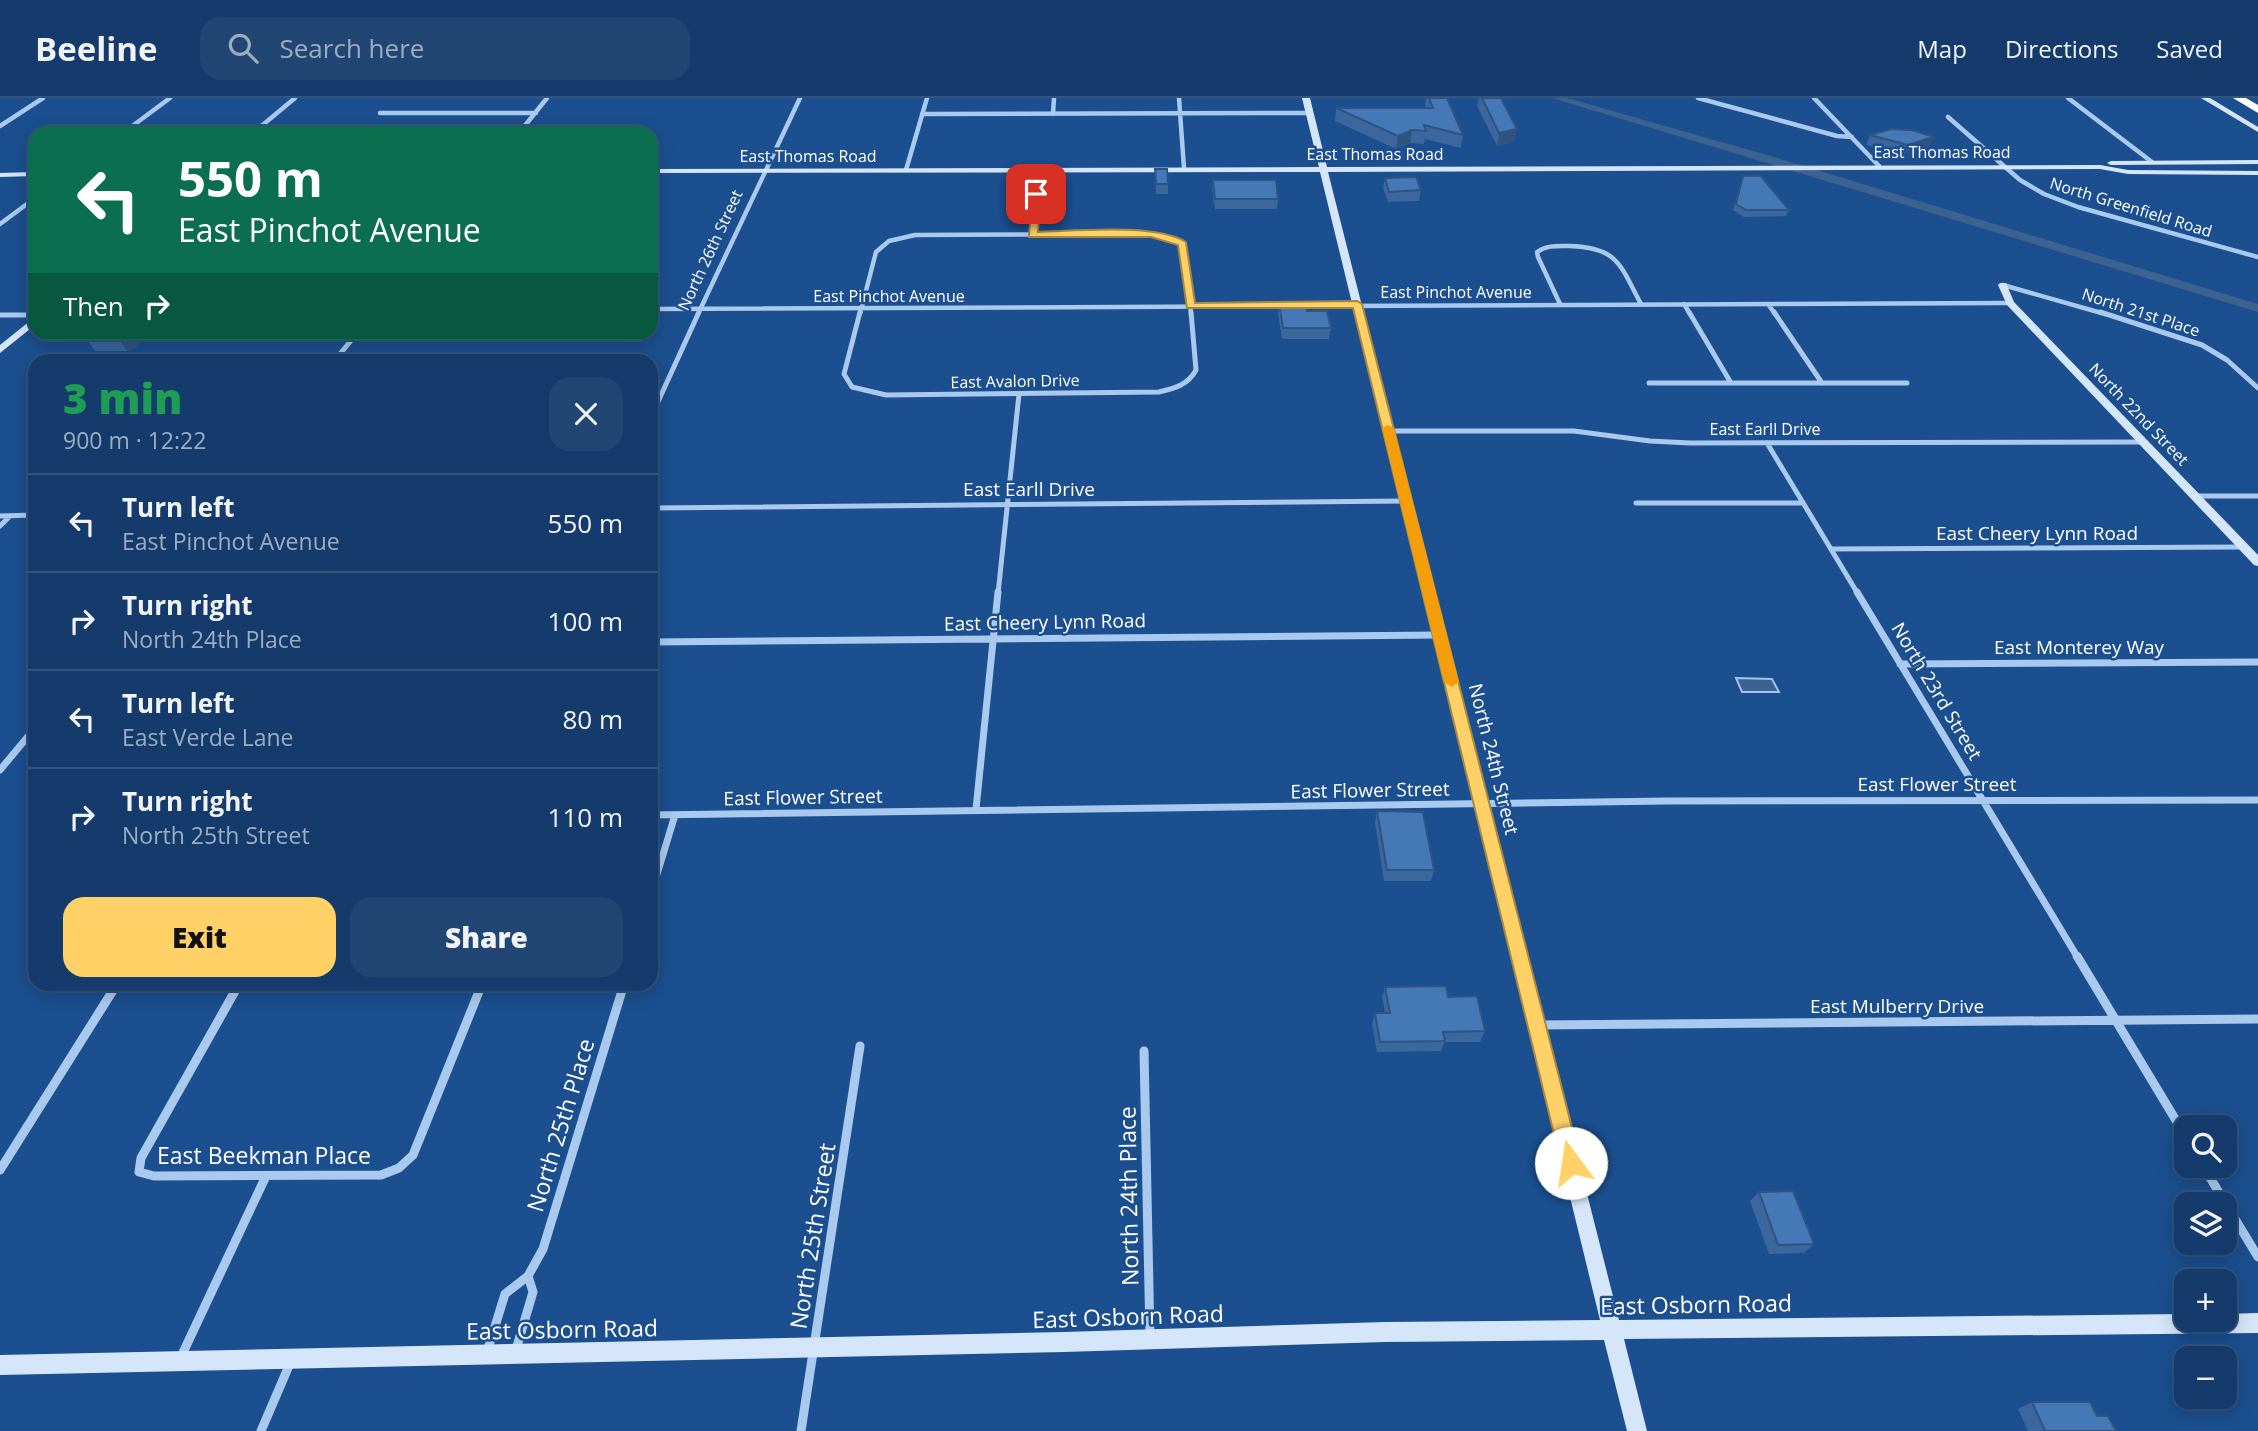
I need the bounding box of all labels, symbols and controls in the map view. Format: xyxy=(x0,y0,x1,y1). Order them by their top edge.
search box xyxy=(200,17,690,80)
text: Beeline xyxy=(35,26,158,71)
icon: search xyxy=(224,29,262,67)
text: Search here xyxy=(280,30,424,66)
text: Map xyxy=(1917,32,1967,65)
text: Directions xyxy=(2005,32,2118,65)
text: Saved xyxy=(2156,32,2223,65)
street label: East Thomas Road xyxy=(1873,141,2011,163)
street label: East Thomas Road xyxy=(1306,143,1444,165)
text: 550 m xyxy=(178,145,323,211)
street label: East Thomas Road xyxy=(739,145,877,167)
icon: left xyxy=(63,154,154,245)
pin xyxy=(1006,164,1066,224)
street label: North Greenfield Road xyxy=(2047,172,2215,242)
icon: arrive xyxy=(1017,175,1055,213)
street label: North 26th Street xyxy=(672,186,748,314)
text: East Pinchot Avenue xyxy=(178,208,481,251)
street label: East Pinchot Avenue xyxy=(1380,281,1532,303)
street label: North 21st Place xyxy=(2079,283,2203,341)
street label: East Pinchot Avenue xyxy=(813,285,965,307)
icon: right xyxy=(138,287,176,325)
text: Then xyxy=(63,288,124,324)
street label: North 22nd Street xyxy=(2084,358,2194,470)
text: 3 min xyxy=(63,369,182,426)
street label: East Avalon Drive xyxy=(950,369,1080,393)
button: close xyxy=(549,377,623,451)
street label: East Earll Drive xyxy=(1710,418,1821,440)
text: 900 m · 12:22 xyxy=(63,424,206,456)
street label: East Earll Drive xyxy=(963,476,1095,502)
text: Turn left xyxy=(122,489,234,525)
icon: left xyxy=(63,504,101,542)
text: 550 m xyxy=(548,505,623,541)
street label: East Cheery Lynn Road xyxy=(1936,520,2138,546)
text: East Pinchot Avenue xyxy=(122,525,340,557)
text: Turn right xyxy=(122,587,253,623)
icon: right xyxy=(63,602,101,640)
text: 100 m xyxy=(548,603,623,639)
street label: East Cheery Lynn Road xyxy=(944,607,1146,637)
street label: North 23rd Street xyxy=(1886,617,1988,765)
text: North 24th Place xyxy=(122,623,302,655)
street label: East Monterey Way xyxy=(1994,634,2164,660)
street label: North 24th Street xyxy=(1463,681,1525,838)
text: Turn left xyxy=(122,685,234,721)
icon: left xyxy=(63,700,101,738)
text: 80 m xyxy=(562,701,623,737)
text: East Verde Lane xyxy=(122,721,294,753)
street label: East Flower Street xyxy=(1857,771,2017,797)
street label: East Flower Street xyxy=(1290,776,1450,804)
text: Turn right xyxy=(122,783,253,819)
street label: East Flower Street xyxy=(723,783,883,811)
icon: right xyxy=(63,798,101,836)
text: 110 m xyxy=(548,799,623,835)
text: North 25th Street xyxy=(122,819,310,851)
button: Exit xyxy=(63,897,336,977)
button: Share xyxy=(350,897,623,977)
street label: East Mulberry Drive xyxy=(1810,993,1984,1019)
street label: North 25th Place xyxy=(518,1034,602,1216)
street label: North 24th Place xyxy=(1110,1106,1146,1286)
map controls xyxy=(2174,1115,2237,1409)
button: search xyxy=(2174,1115,2237,1178)
position arrow xyxy=(1534,1126,1608,1200)
street label: East Beekman Place xyxy=(157,1139,371,1171)
street label: North 25th Street xyxy=(782,1141,842,1331)
button: layers xyxy=(2174,1192,2237,1255)
button: + xyxy=(2174,1269,2237,1332)
street label: East Osborn Road xyxy=(1600,1286,1792,1322)
street label: East Osborn Road xyxy=(1032,1297,1224,1335)
street label: East Osborn Road xyxy=(466,1311,658,1347)
button: − xyxy=(2174,1346,2237,1409)

